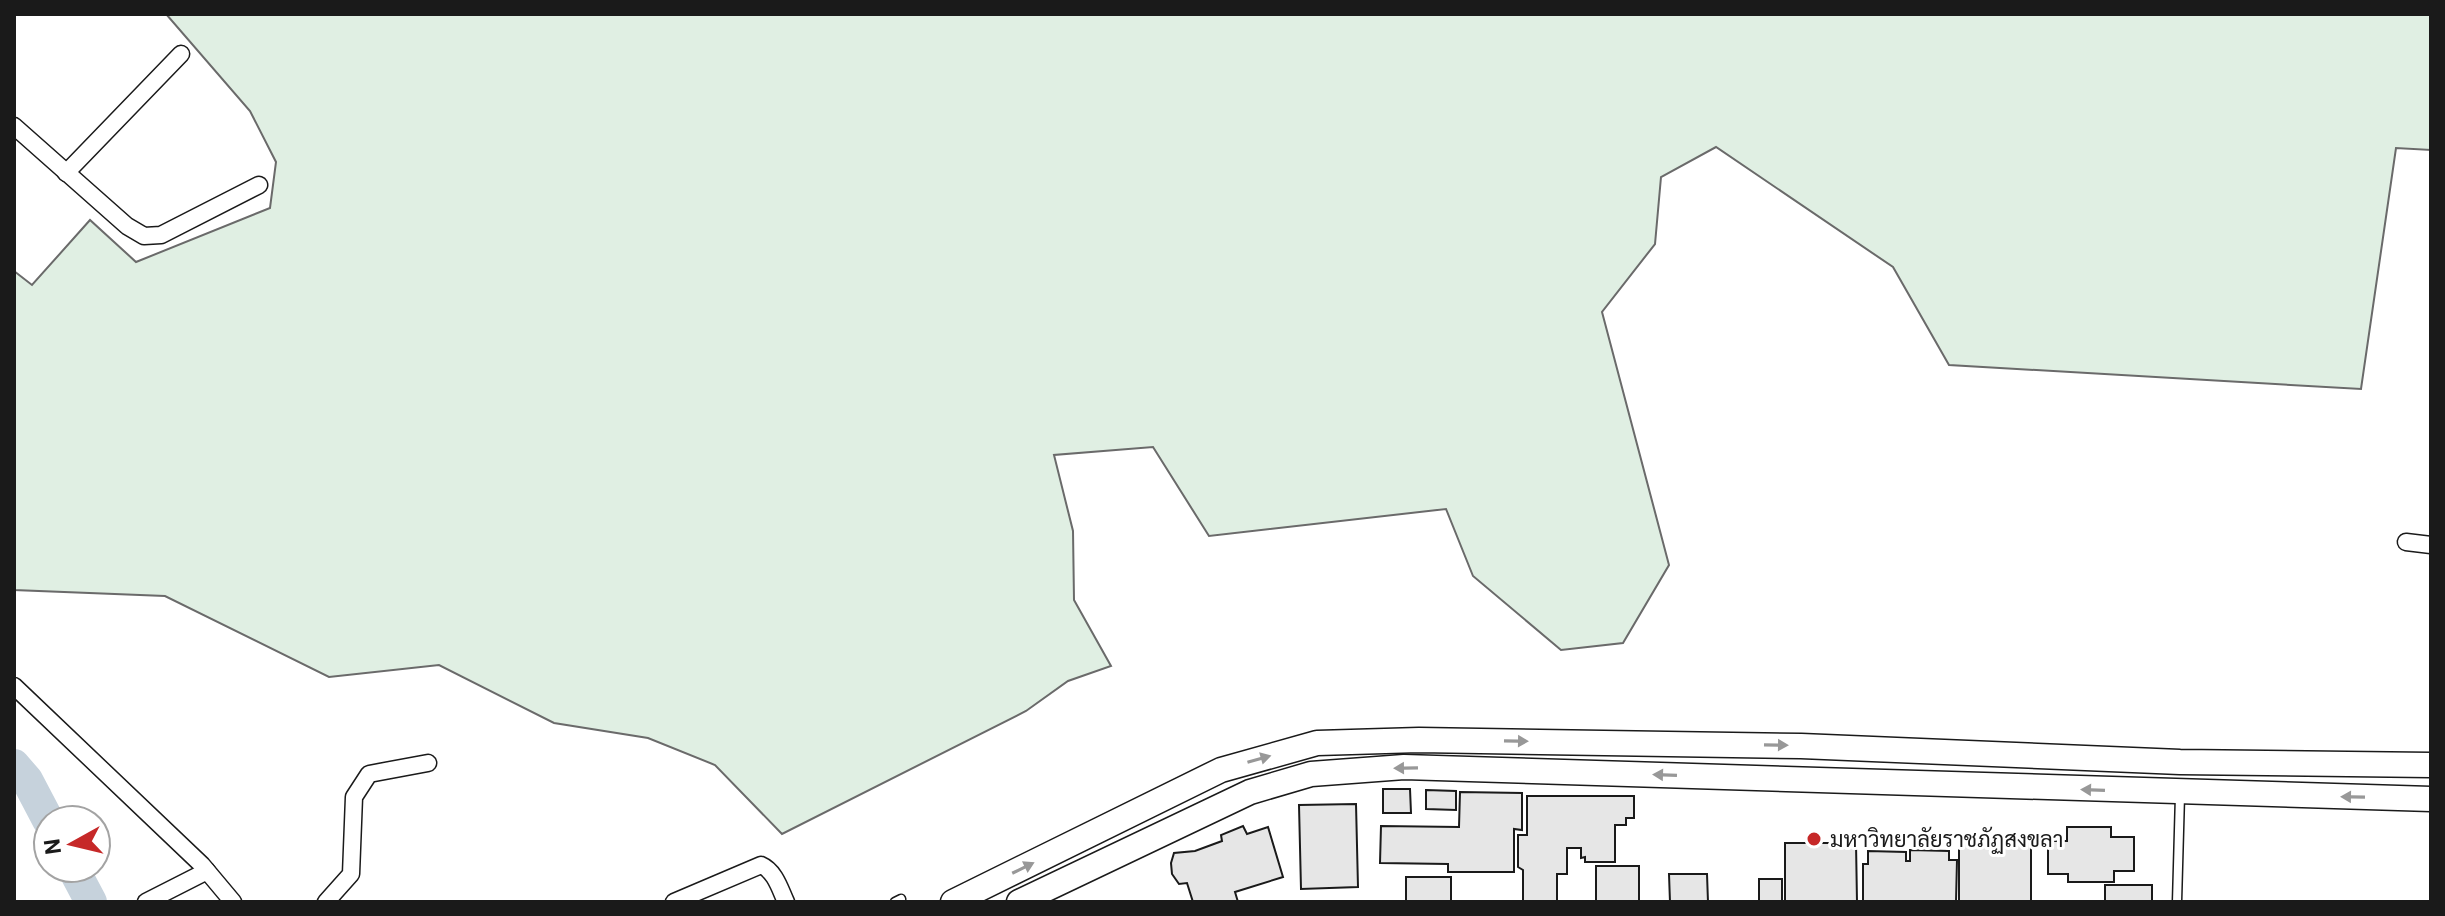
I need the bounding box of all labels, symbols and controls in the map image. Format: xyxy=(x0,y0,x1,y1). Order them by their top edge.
one-way arrow xyxy=(1504,735,1529,747)
one-way arrow xyxy=(1764,739,1789,752)
one-way arrow xyxy=(1246,753,1271,765)
one-way arrow xyxy=(1393,762,1418,774)
one-way arrow xyxy=(1652,768,1677,781)
one-way arrow xyxy=(2080,783,2105,796)
one-way arrow xyxy=(2340,791,2365,804)
north arrow xyxy=(32,804,112,884)
place label: มหาวิทยาลัยราชภัฏสงขลา xyxy=(1830,826,2063,855)
marker: มหาวิทยาลัยราชภัฏสงขลา xyxy=(1805,830,1823,848)
text: N xyxy=(39,837,66,856)
one-way arrow xyxy=(1011,861,1034,874)

